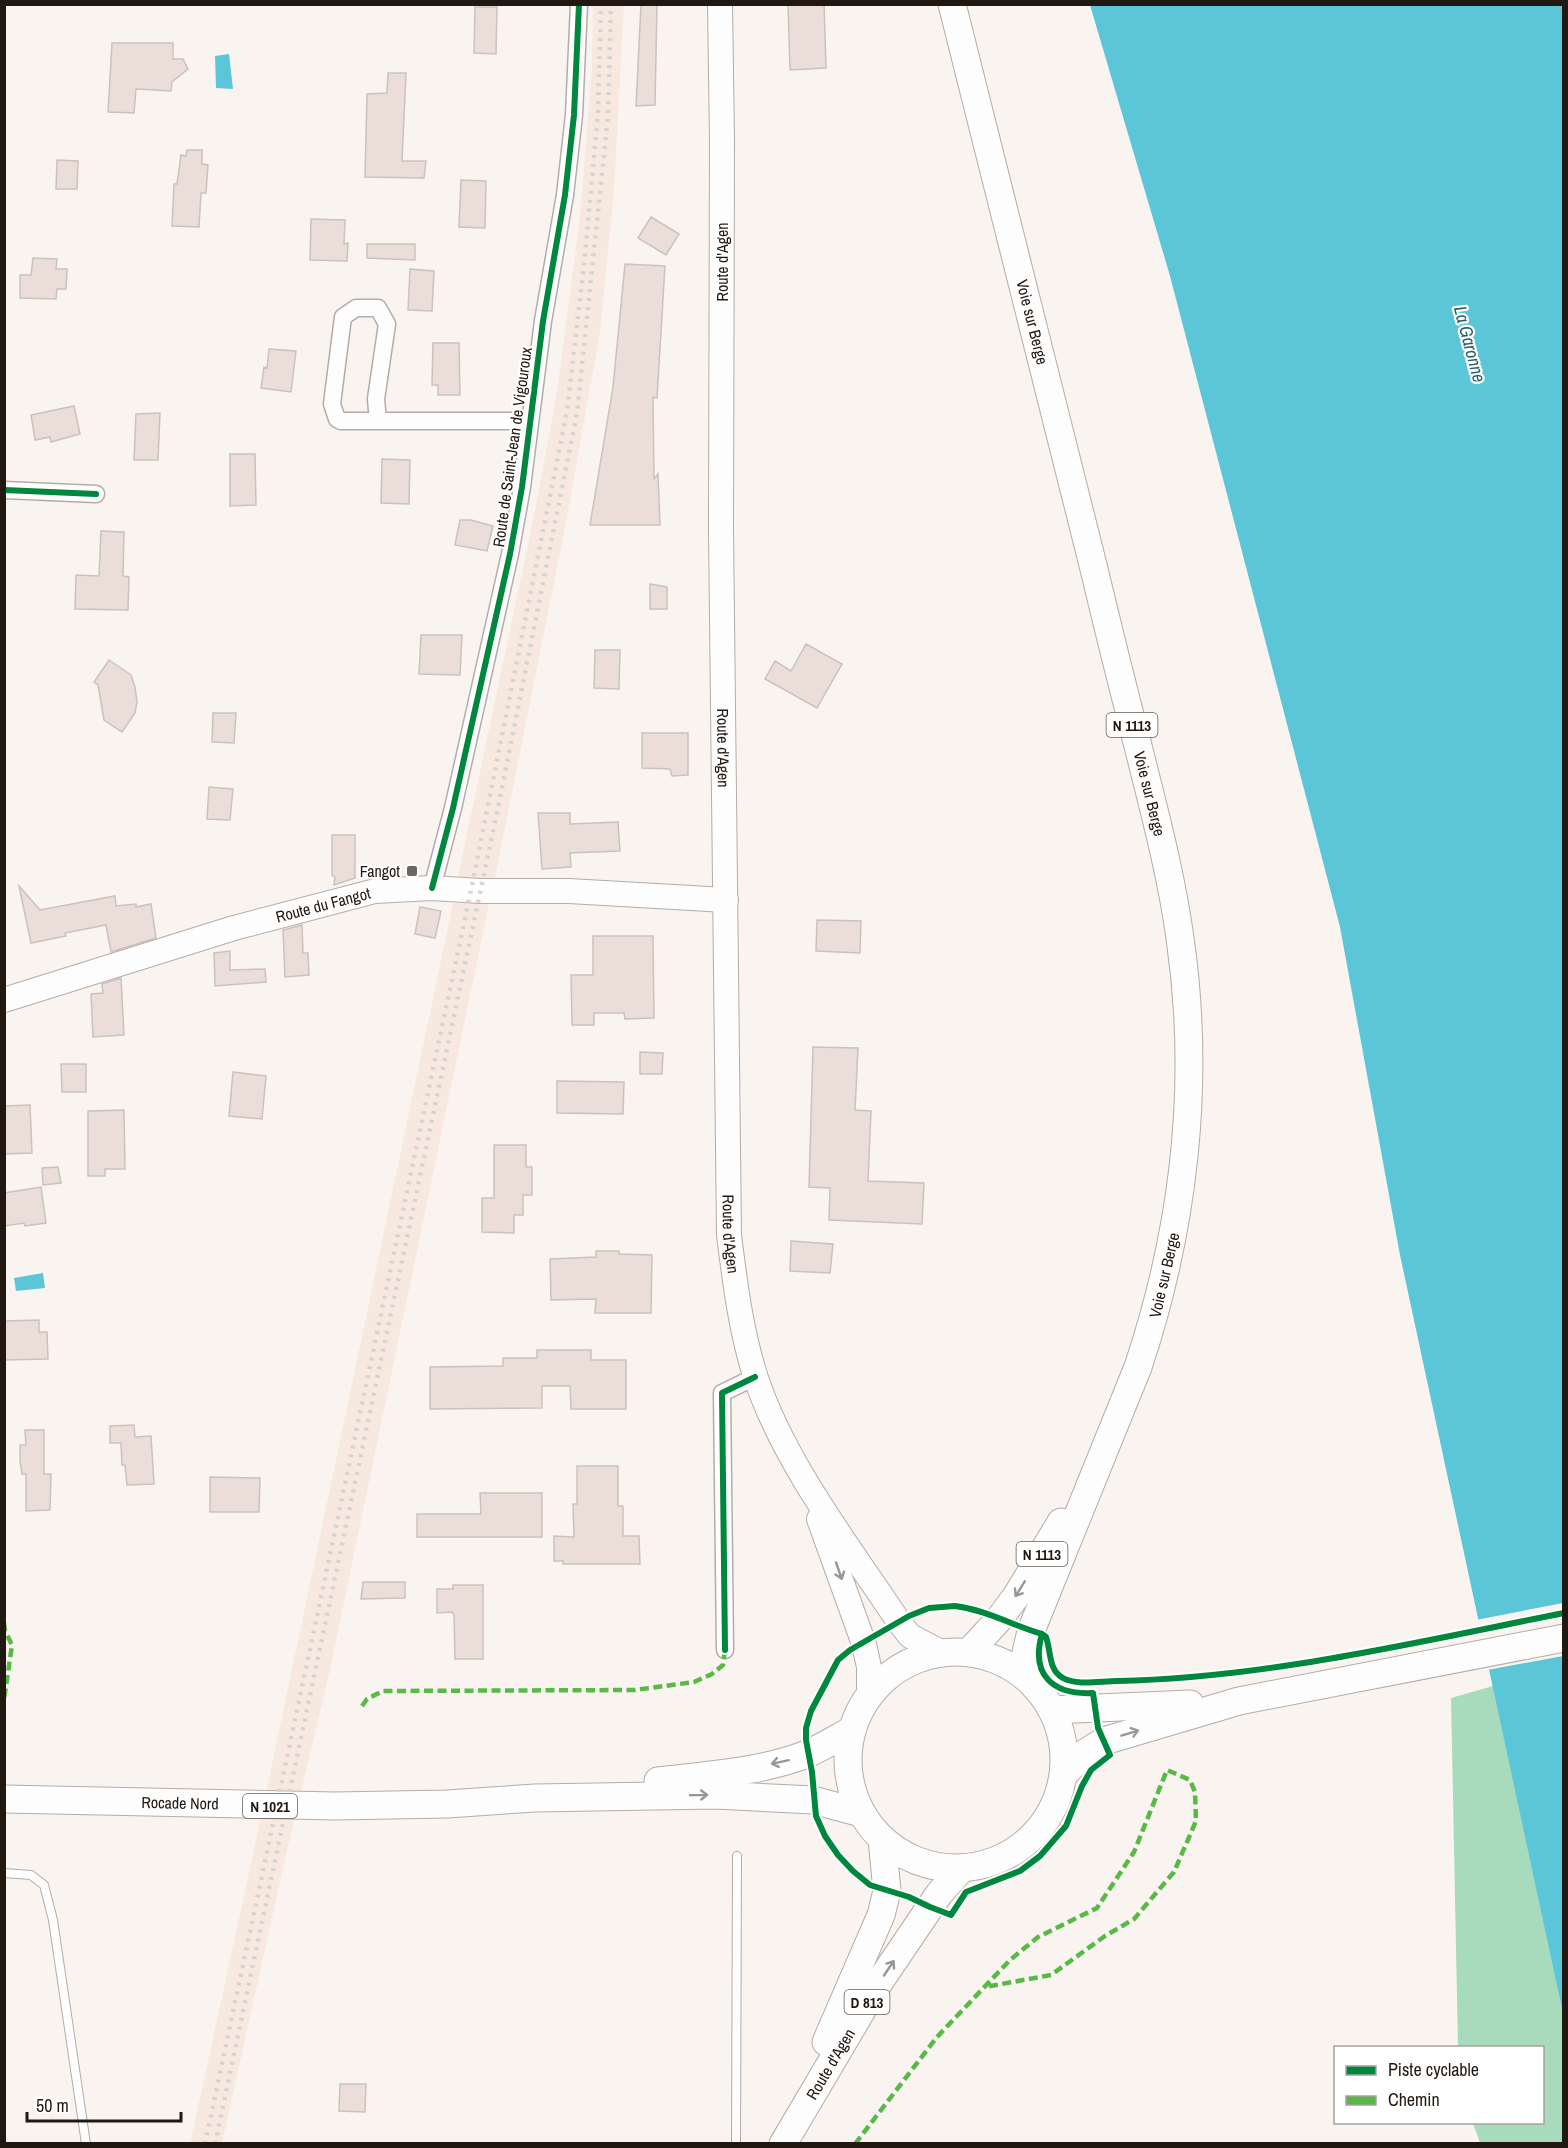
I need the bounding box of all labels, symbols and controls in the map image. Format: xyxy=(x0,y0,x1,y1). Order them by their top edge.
street label: Route d'Agen xyxy=(711,222,733,302)
street label: Voie sur Berge xyxy=(1011,277,1054,367)
water label: La Garonne xyxy=(1448,303,1492,385)
street label: Route de Saint-Jean de Vigouroux xyxy=(487,345,537,548)
street label: Route d'Agen xyxy=(712,708,735,788)
road number: N 1113 xyxy=(1106,713,1158,737)
street label: Voie sur Berge xyxy=(1129,749,1171,838)
place label: Fangot xyxy=(360,860,400,882)
marker: Fangot xyxy=(405,864,419,878)
street label: Route du Fangot xyxy=(273,882,373,928)
street label: Route d'Agen xyxy=(718,1194,745,1275)
street label: Voie sur Berge xyxy=(1144,1230,1184,1320)
road number: N 1113 xyxy=(1016,1542,1068,1566)
one-way arrow xyxy=(834,1561,845,1580)
one-way arrow xyxy=(1014,1580,1026,1597)
one-way arrow xyxy=(1120,1727,1139,1738)
one-way arrow xyxy=(771,1756,790,1768)
one-way arrow xyxy=(688,1789,708,1801)
street label: Rocade Nord xyxy=(141,1791,219,1815)
road number: N 1021 xyxy=(243,1794,297,1818)
one-way arrow xyxy=(883,1960,895,1976)
road number: D 813 xyxy=(844,1990,890,2014)
street label: Route d'Agen xyxy=(801,2024,860,2104)
legend xyxy=(1334,2046,1544,2124)
text: Piste cyclable xyxy=(1388,2057,1479,2082)
scale bar xyxy=(27,2085,182,2123)
text: Chemin xyxy=(1388,2087,1440,2112)
text: 50 m xyxy=(36,2093,69,2118)

